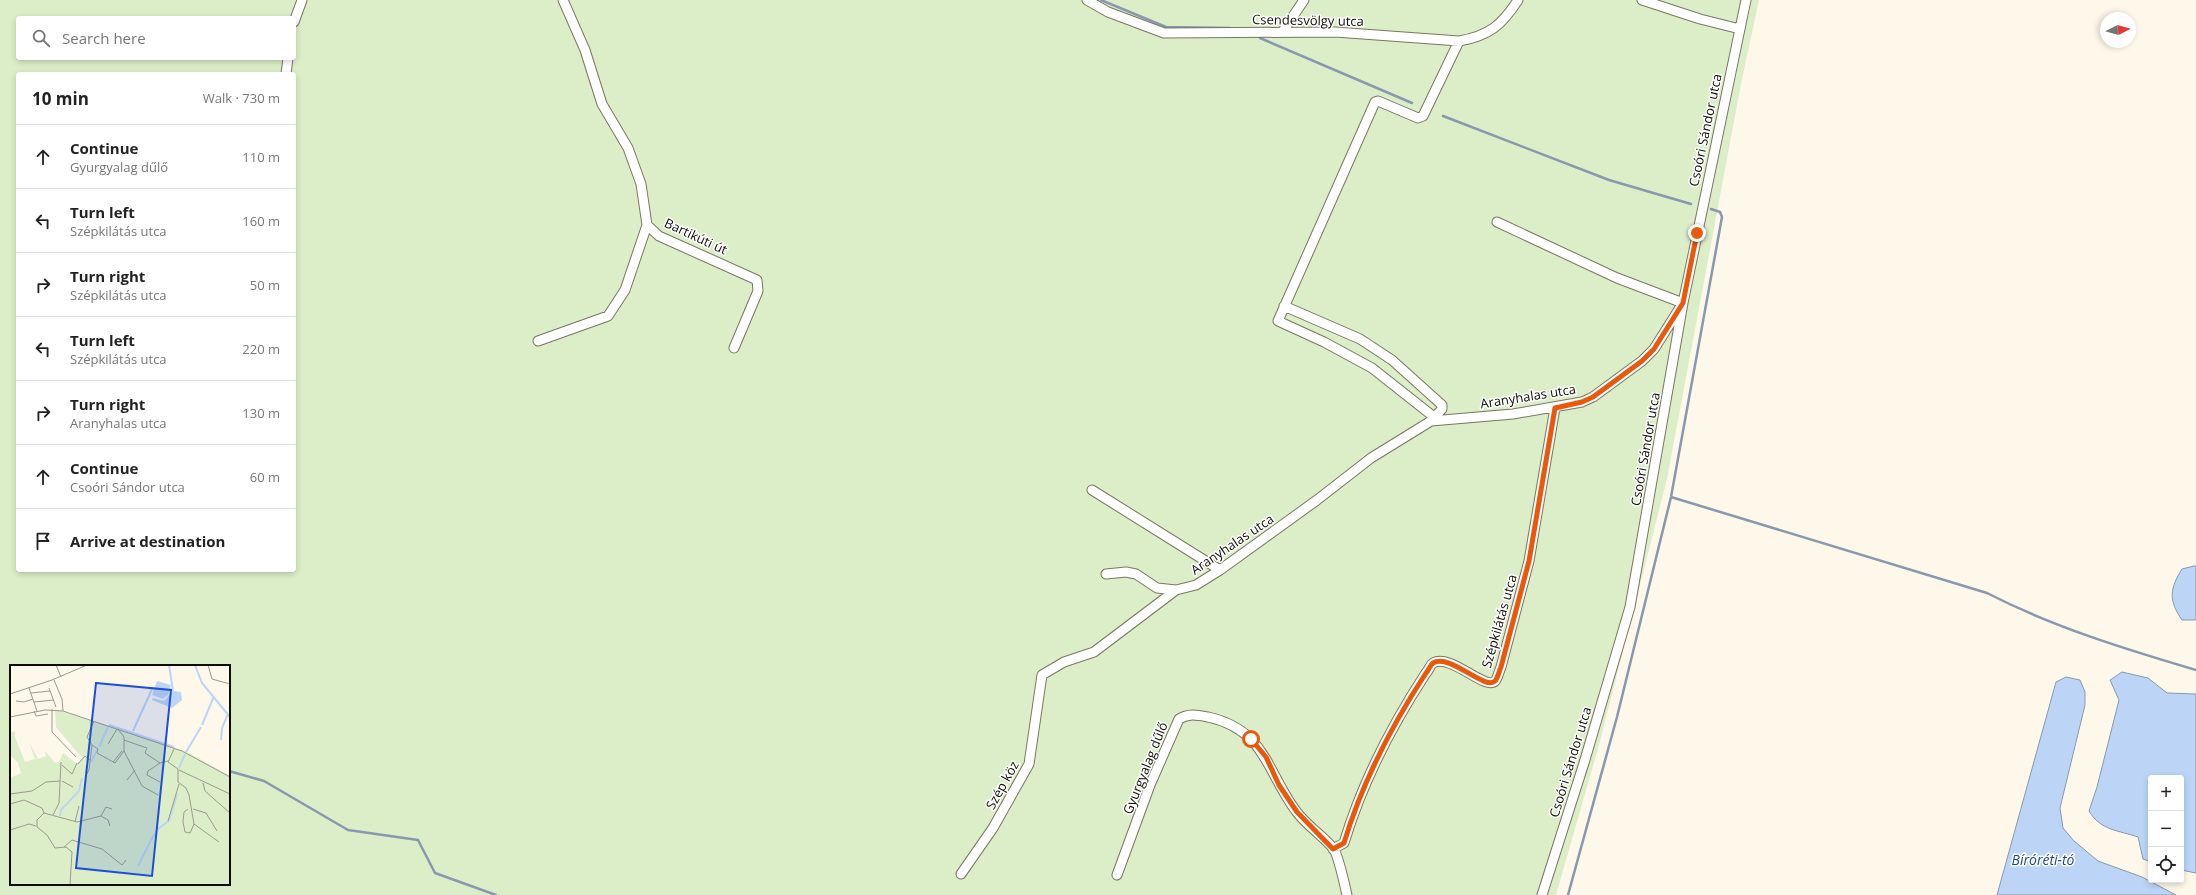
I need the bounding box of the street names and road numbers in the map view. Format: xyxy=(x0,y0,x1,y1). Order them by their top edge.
street label: Csendesvölgy utca xyxy=(1252,10,1364,30)
street label: Csoóri Sándor utca xyxy=(1684,72,1726,188)
street label: Bartikúti út xyxy=(662,214,731,259)
street label: Aranyhalas utca xyxy=(1479,380,1577,412)
street label: Csoóri Sándor utca xyxy=(1626,391,1664,507)
street label: Aranyhalas utca xyxy=(1187,510,1277,578)
street label: Szépkilátás utca xyxy=(1477,572,1521,670)
street label: Csoóri Sándor utca xyxy=(1545,704,1595,820)
street label: Gyurgyalag dűlő xyxy=(1118,719,1172,817)
street label: Szép köz xyxy=(981,758,1023,812)

